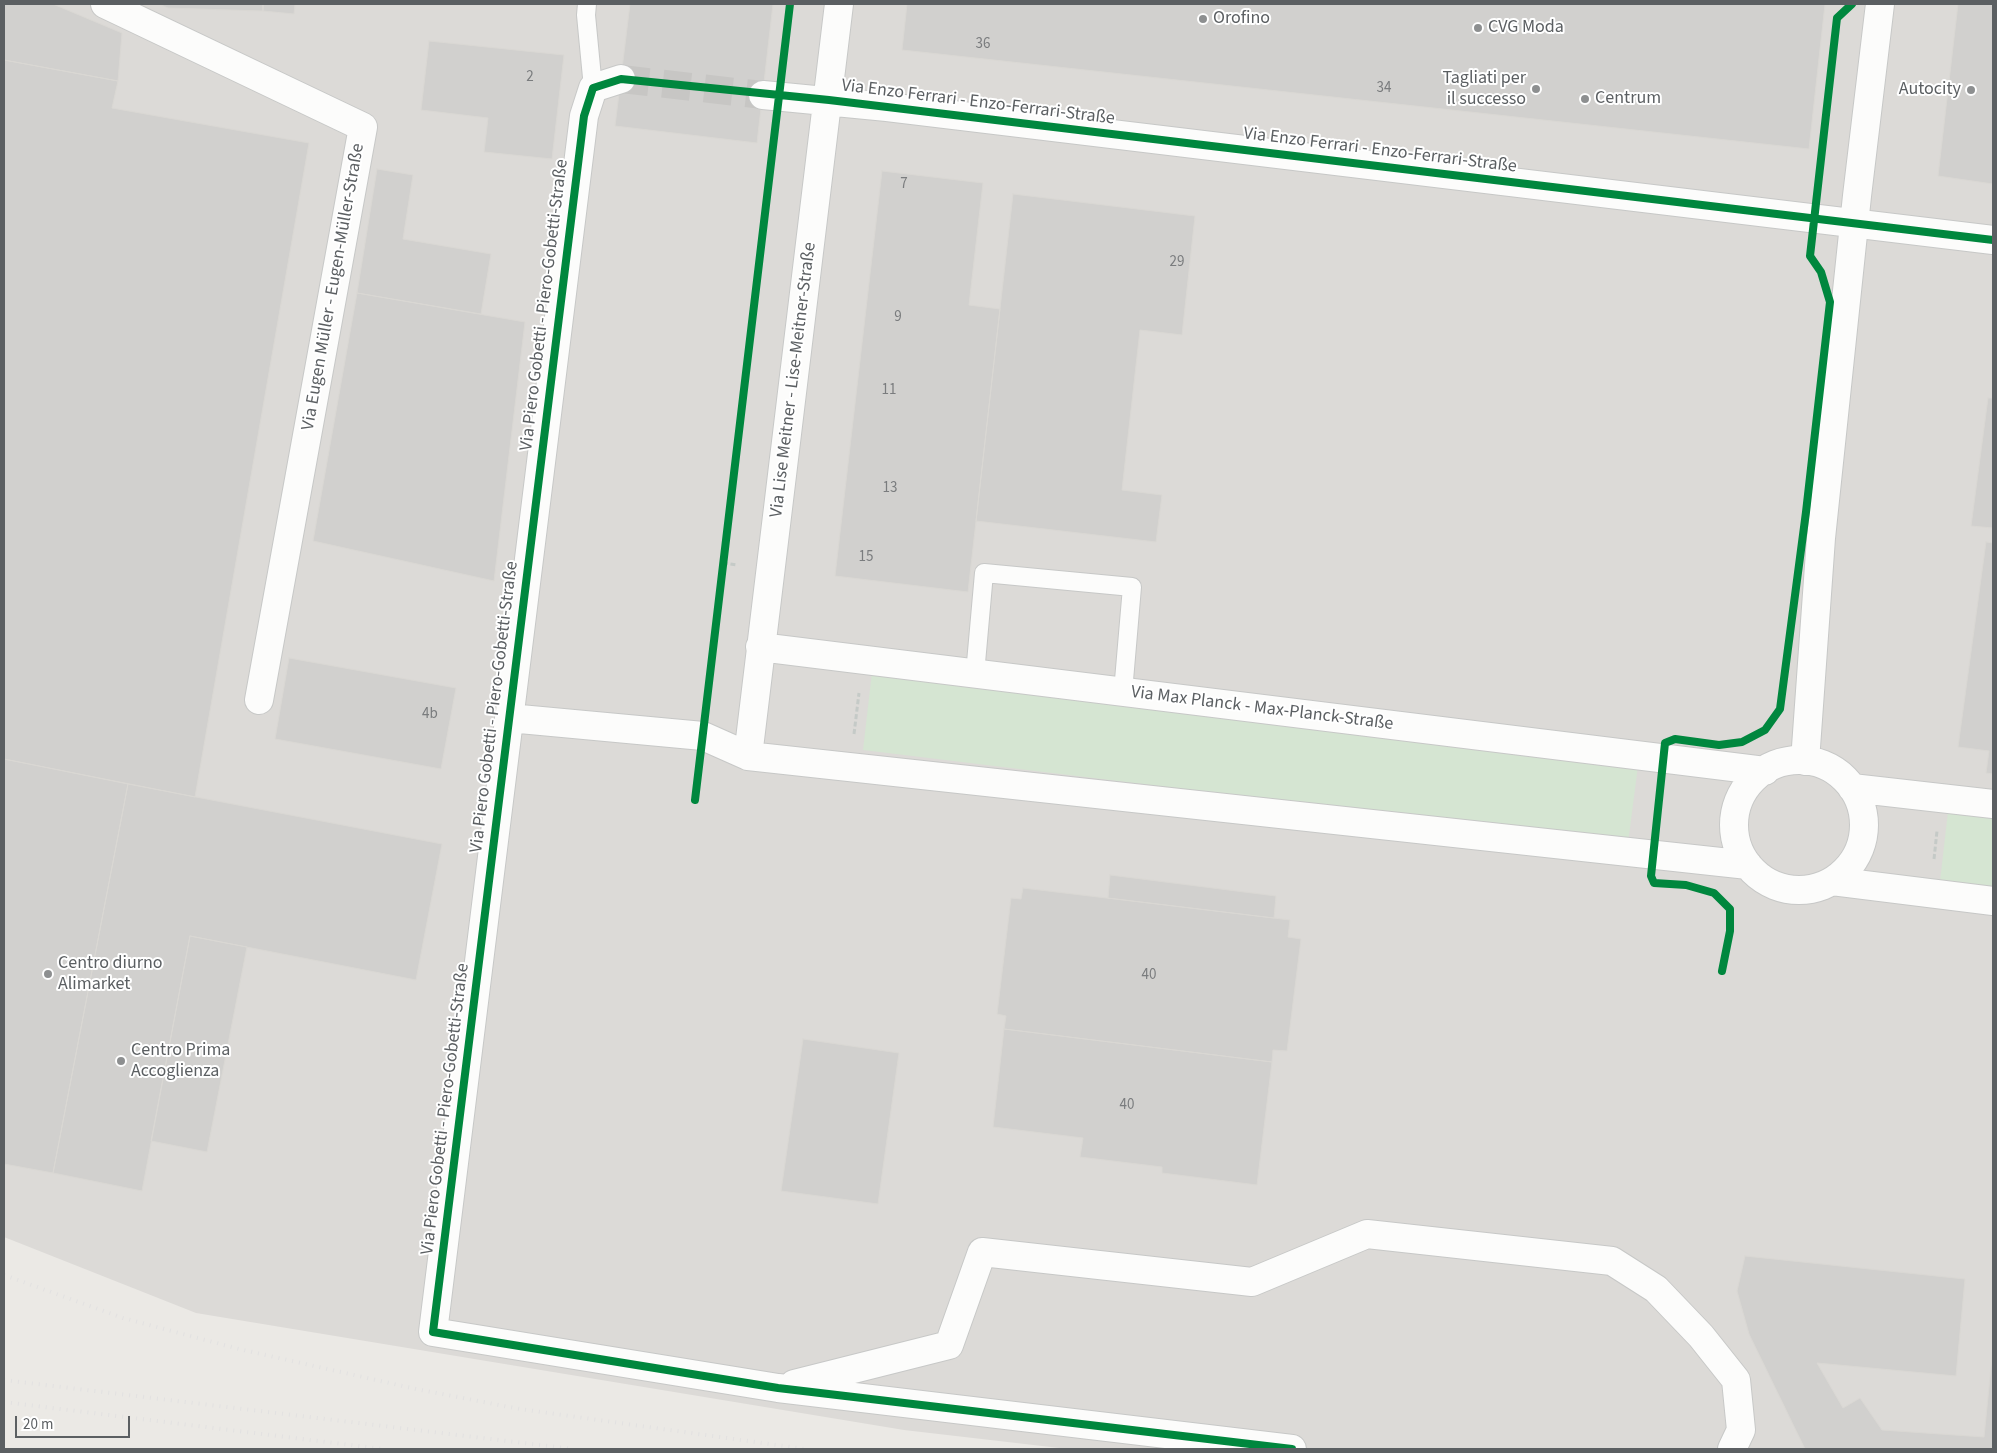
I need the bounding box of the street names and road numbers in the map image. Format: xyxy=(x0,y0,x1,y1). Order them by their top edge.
street label: Via Enzo Ferrari - Enzo-Ferrari-Straße xyxy=(840,76,1116,130)
street label: Via Enzo Ferrari - Enzo-Ferrari-Straße xyxy=(1242,124,1518,178)
street label: Via Eugen Müller - Eugen-Müller-Straße xyxy=(298,142,370,432)
street label: Via Piero Gobetti - Piero-Gobetti-Straße xyxy=(516,158,574,452)
street label: Via Lise Meitner - Lise-Meitner-Straße xyxy=(766,241,822,519)
street label: Via Piero Gobetti - Piero-Gobetti-Straße xyxy=(466,560,524,854)
street label: Via Max Planck - Max-Planck-Straße xyxy=(1130,682,1394,736)
street label: Via Piero Gobetti - Piero-Gobetti-Straße xyxy=(417,962,475,1256)

